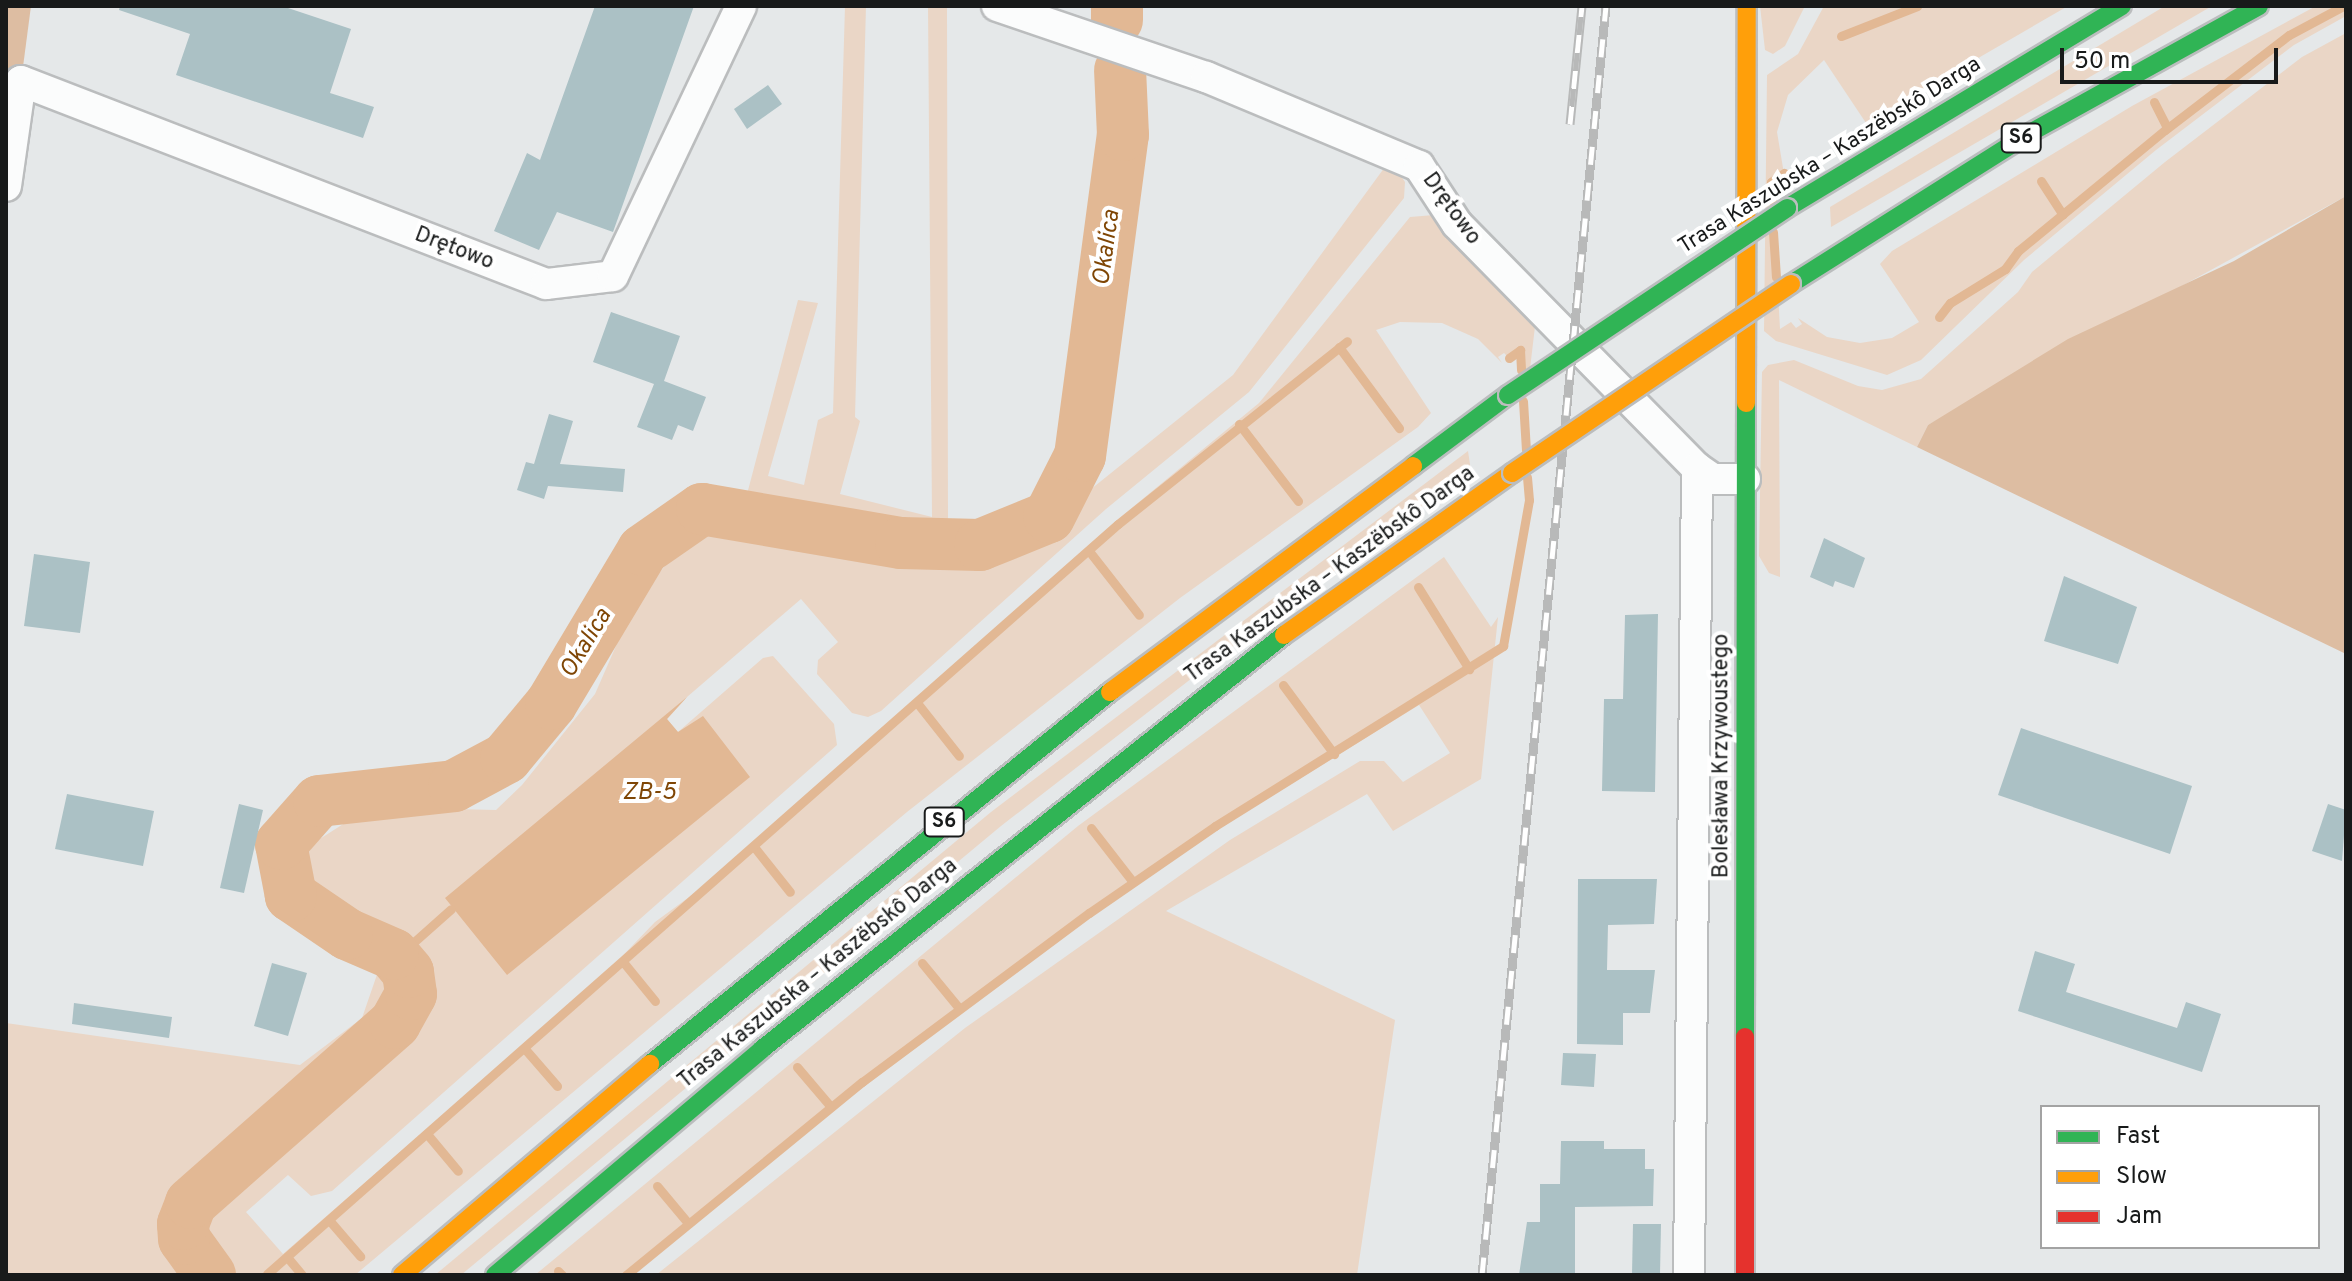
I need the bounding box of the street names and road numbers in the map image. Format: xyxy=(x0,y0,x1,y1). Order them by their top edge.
street label: Trasa Kaszubska – Kaszëbskô Darga xyxy=(1674,52,1986,260)
road number: S6 xyxy=(1999,122,2043,154)
street label: Drętowo xyxy=(1416,168,1486,250)
street label: Drętowo xyxy=(411,222,497,276)
street label: Trasa Kaszubska – Kaszëbskô Darga xyxy=(1180,461,1480,689)
street label: Bolesława Krzywoustego xyxy=(1709,634,1735,878)
road number: S6 xyxy=(922,806,966,838)
street label: Trasa Kaszubska – Kaszëbskô Darga xyxy=(673,853,963,1095)

